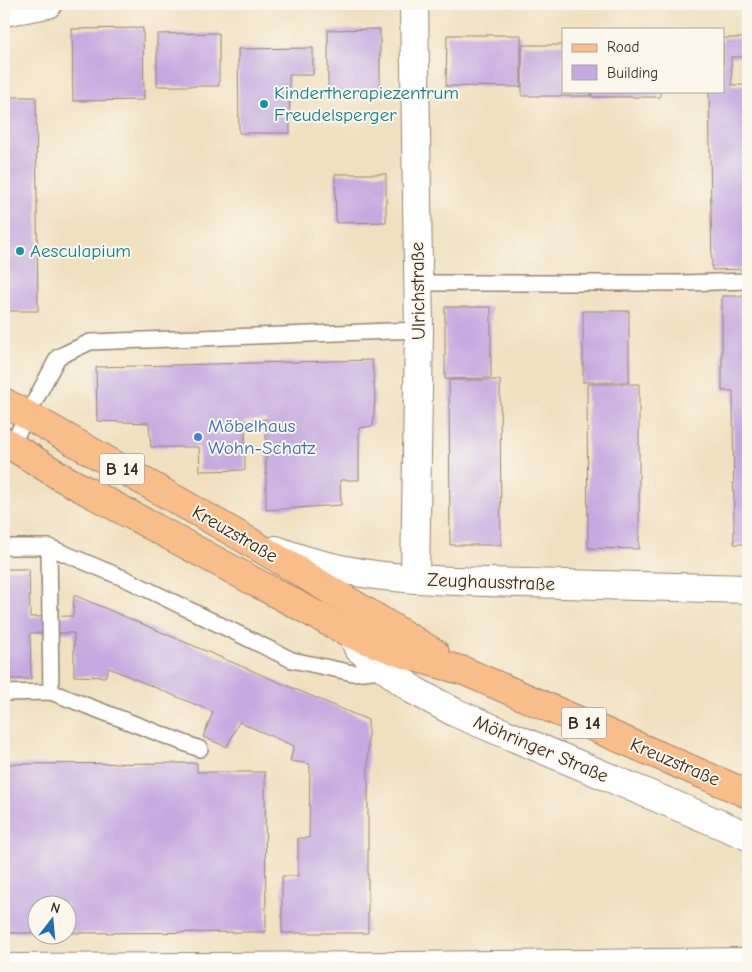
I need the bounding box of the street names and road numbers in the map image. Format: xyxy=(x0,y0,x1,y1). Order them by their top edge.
street label: Ulrichstraße xyxy=(406,242,430,340)
road number: B 14 xyxy=(100,454,144,484)
street label: Kreuzstraße xyxy=(188,501,282,567)
street label: Zeughausstraße xyxy=(427,569,555,595)
road number: B 14 xyxy=(562,708,606,738)
street label: Möhringer Straße xyxy=(470,711,612,787)
street label: Kreuzstraße xyxy=(627,733,723,791)

